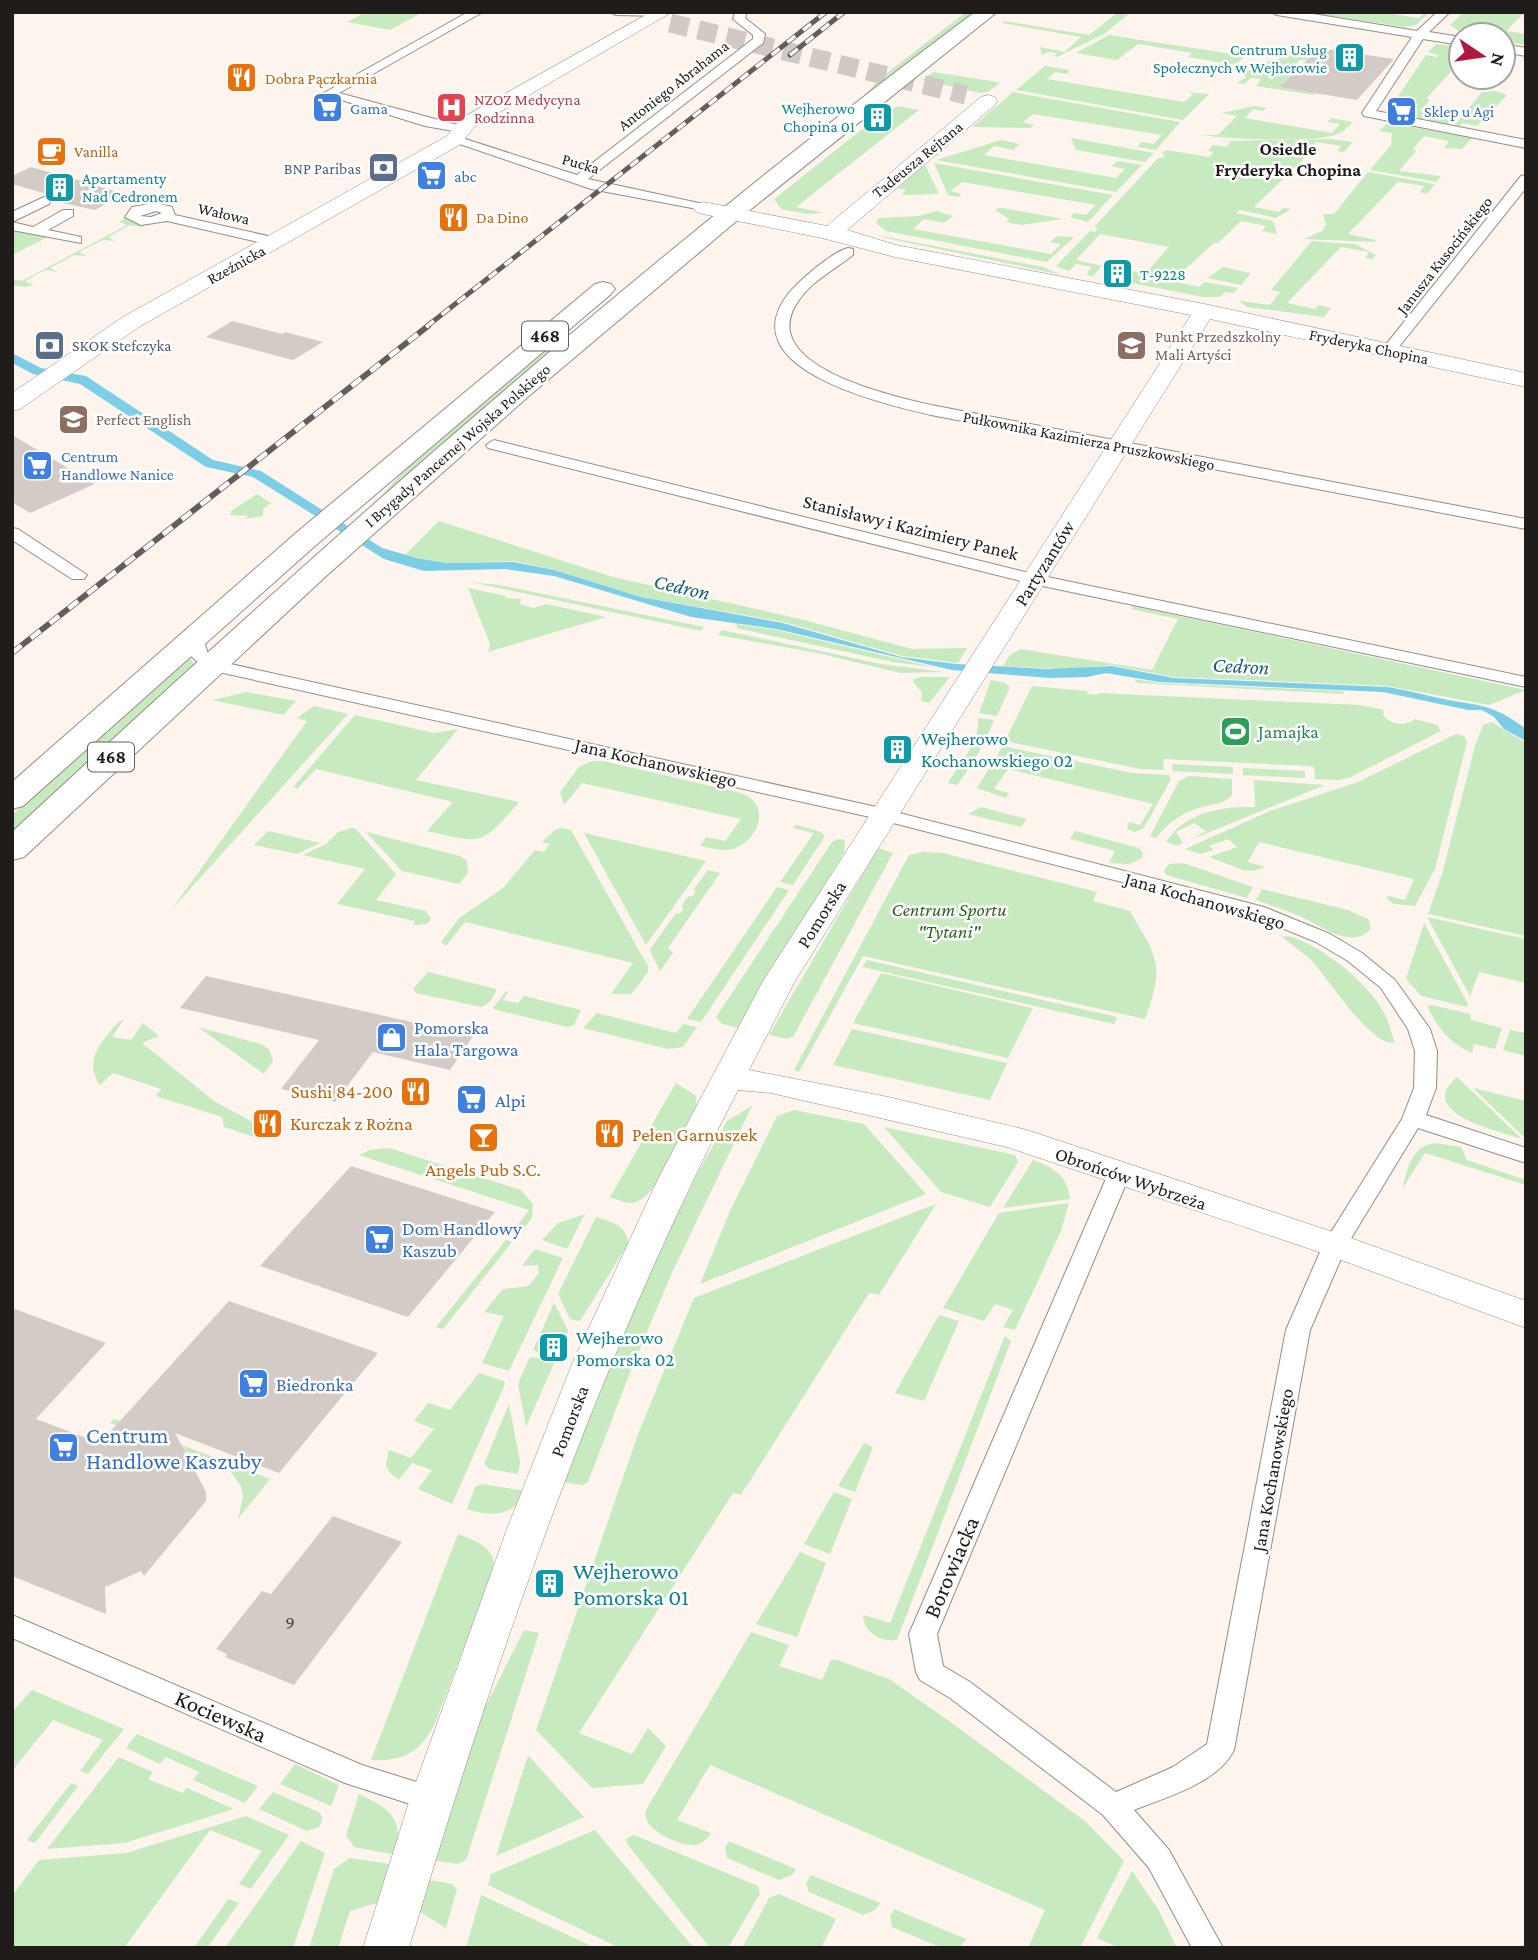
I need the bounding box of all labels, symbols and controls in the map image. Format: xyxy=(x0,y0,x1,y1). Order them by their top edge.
north arrow xyxy=(1447,21,1517,91)
street label: Antoniego Abrahama xyxy=(615,37,733,135)
place label: Centrum Usług Społecznych w Wejherowie xyxy=(1153,41,1327,77)
building icon: Centrum Usług Społecznych w Wejherowie xyxy=(1333,41,1367,75)
text: N xyxy=(1486,51,1510,68)
restaurant icon: Dobra Pączkarnia xyxy=(225,61,259,95)
place label: Dobra Pączkarnia xyxy=(265,70,378,88)
supermarket icon: Gama xyxy=(310,91,344,125)
hospital icon: NZOZ Medycyna Rodzinna xyxy=(434,91,468,125)
place label: NZOZ Medycyna Rodzinna xyxy=(474,91,581,126)
supermarket icon: Sklep u Agi xyxy=(1384,94,1418,128)
place label: Gama xyxy=(350,100,388,117)
place label: Wejherowo Chopina 01 xyxy=(782,100,855,136)
building icon: Wejherowo Chopina 01 xyxy=(861,100,895,134)
place label: Sklep u Agi xyxy=(1424,103,1494,121)
street label: Tadeusza Rejtana xyxy=(869,117,967,202)
cafe icon: Vanilla xyxy=(34,134,68,168)
district label: Osiedle Fryderyka Chopina xyxy=(1215,139,1361,180)
place label: Vanilla xyxy=(74,143,119,160)
street label: Pucka xyxy=(560,150,602,177)
bank icon: BNP Paribas xyxy=(367,151,401,185)
supermarket icon: abc xyxy=(414,159,448,193)
place label: BNP Paribas xyxy=(284,160,361,177)
place label: abc xyxy=(454,168,477,185)
building icon: Apartamenty Nad Cedronem xyxy=(42,170,76,204)
place label: Apartamenty Nad Cedronem xyxy=(82,170,178,205)
street label: Janusza Kusocińskiego xyxy=(1392,193,1496,320)
street label: Wałowa xyxy=(196,199,252,228)
restaurant icon: Da Dino xyxy=(436,200,470,234)
place label: Da Dino xyxy=(476,209,529,226)
street label: Rzeźnicka xyxy=(204,241,269,287)
building icon: T-9228 xyxy=(1100,257,1134,291)
place label: T-9228 xyxy=(1140,266,1186,283)
road number: 468 xyxy=(522,322,568,350)
street label: Fryderyka Chopina xyxy=(1307,326,1431,369)
bank icon: SKOK Stefczyka xyxy=(32,328,66,362)
school or university icon: Punkt Przedszkolny Mali Artyści xyxy=(1115,328,1149,362)
place label: Punkt Przedszkolny Mali Artyści xyxy=(1155,328,1281,364)
place label: SKOK Stefczyka xyxy=(72,337,172,355)
street label: I Brygady Pancernej Wojska Polskiego xyxy=(361,360,554,531)
school or university icon: Perfect English xyxy=(56,402,90,436)
street label: Pułkownika Kazimierza Pruszkowskiego xyxy=(961,408,1216,474)
place label: Perfect English xyxy=(96,411,192,429)
supermarket icon: Centrum Handlowe Nanice xyxy=(21,448,55,482)
place label: Centrum Handlowe Nanice xyxy=(61,448,174,483)
street label: Stanisławy i Kazimiery Panek xyxy=(801,491,1022,565)
street label: Partyzantów xyxy=(1010,517,1079,610)
water label: Cedron xyxy=(652,569,712,605)
water label: Cedron xyxy=(1212,653,1270,679)
sports icon: Jamajka xyxy=(1218,714,1252,748)
place label: Jamajka xyxy=(1256,721,1319,743)
place label: Wejherowo Kochanowskiego 02 xyxy=(921,728,1073,771)
building icon: Wejherowo Kochanowskiego 02 xyxy=(881,732,915,766)
street label: Jana Kochanowskiego xyxy=(571,733,739,791)
road number: 468 xyxy=(88,742,134,772)
street label: Jana Kochanowskiego xyxy=(1120,867,1287,933)
street label: Pomorska xyxy=(793,877,850,952)
park label: Centrum Sportu "Tytani" xyxy=(892,899,1007,942)
place label: Pomorska Hala Targowa xyxy=(414,1017,519,1060)
shop icon: Pomorska Hala Targowa xyxy=(374,1021,408,1055)
restaurant icon: Sushi 84-200 xyxy=(399,1074,433,1108)
place label: Sushi 84-200 xyxy=(291,1081,393,1102)
supermarket icon: Alpi xyxy=(455,1083,489,1117)
place label: Alpi xyxy=(495,1090,526,1111)
restaurant icon: Kurczak z Rożna xyxy=(250,1106,284,1140)
place label: Kurczak z Rożna xyxy=(290,1113,413,1134)
restaurant icon: Pełen Garnuszek xyxy=(592,1117,626,1151)
bar icon: Angels Pub S.C. xyxy=(466,1121,500,1155)
place label: Pełen Garnuszek xyxy=(632,1124,758,1145)
street label: Obrońców Wybrzeża xyxy=(1052,1143,1209,1214)
place label: Angels Pub S.C. xyxy=(425,1159,541,1180)
place label: Dom Handlowy Kaszub xyxy=(402,1218,522,1261)
supermarket icon: Dom Handlowy Kaszub xyxy=(362,1222,396,1256)
place label: Wejherowo Pomorska 02 xyxy=(576,1327,674,1370)
building icon: Wejherowo Pomorska 02 xyxy=(536,1331,570,1365)
supermarket icon: Biedronka xyxy=(236,1367,270,1401)
place label: Biedronka xyxy=(276,1374,354,1395)
street label: Pomorska xyxy=(546,1382,593,1460)
street label: Jana Kochanowskiego xyxy=(1247,1387,1297,1555)
place label: Centrum Handlowe Kaszuby xyxy=(86,1422,262,1474)
supermarket icon: Centrum Handlowe Kaszuby xyxy=(46,1431,80,1465)
street label: Borowiacka xyxy=(918,1512,984,1622)
place label: Wejherowo Pomorska 01 xyxy=(573,1558,689,1610)
building icon: Wejherowo Pomorska 01 xyxy=(533,1567,567,1601)
house number: 9 xyxy=(285,1612,295,1633)
street label: Kociewska xyxy=(171,1684,271,1748)

